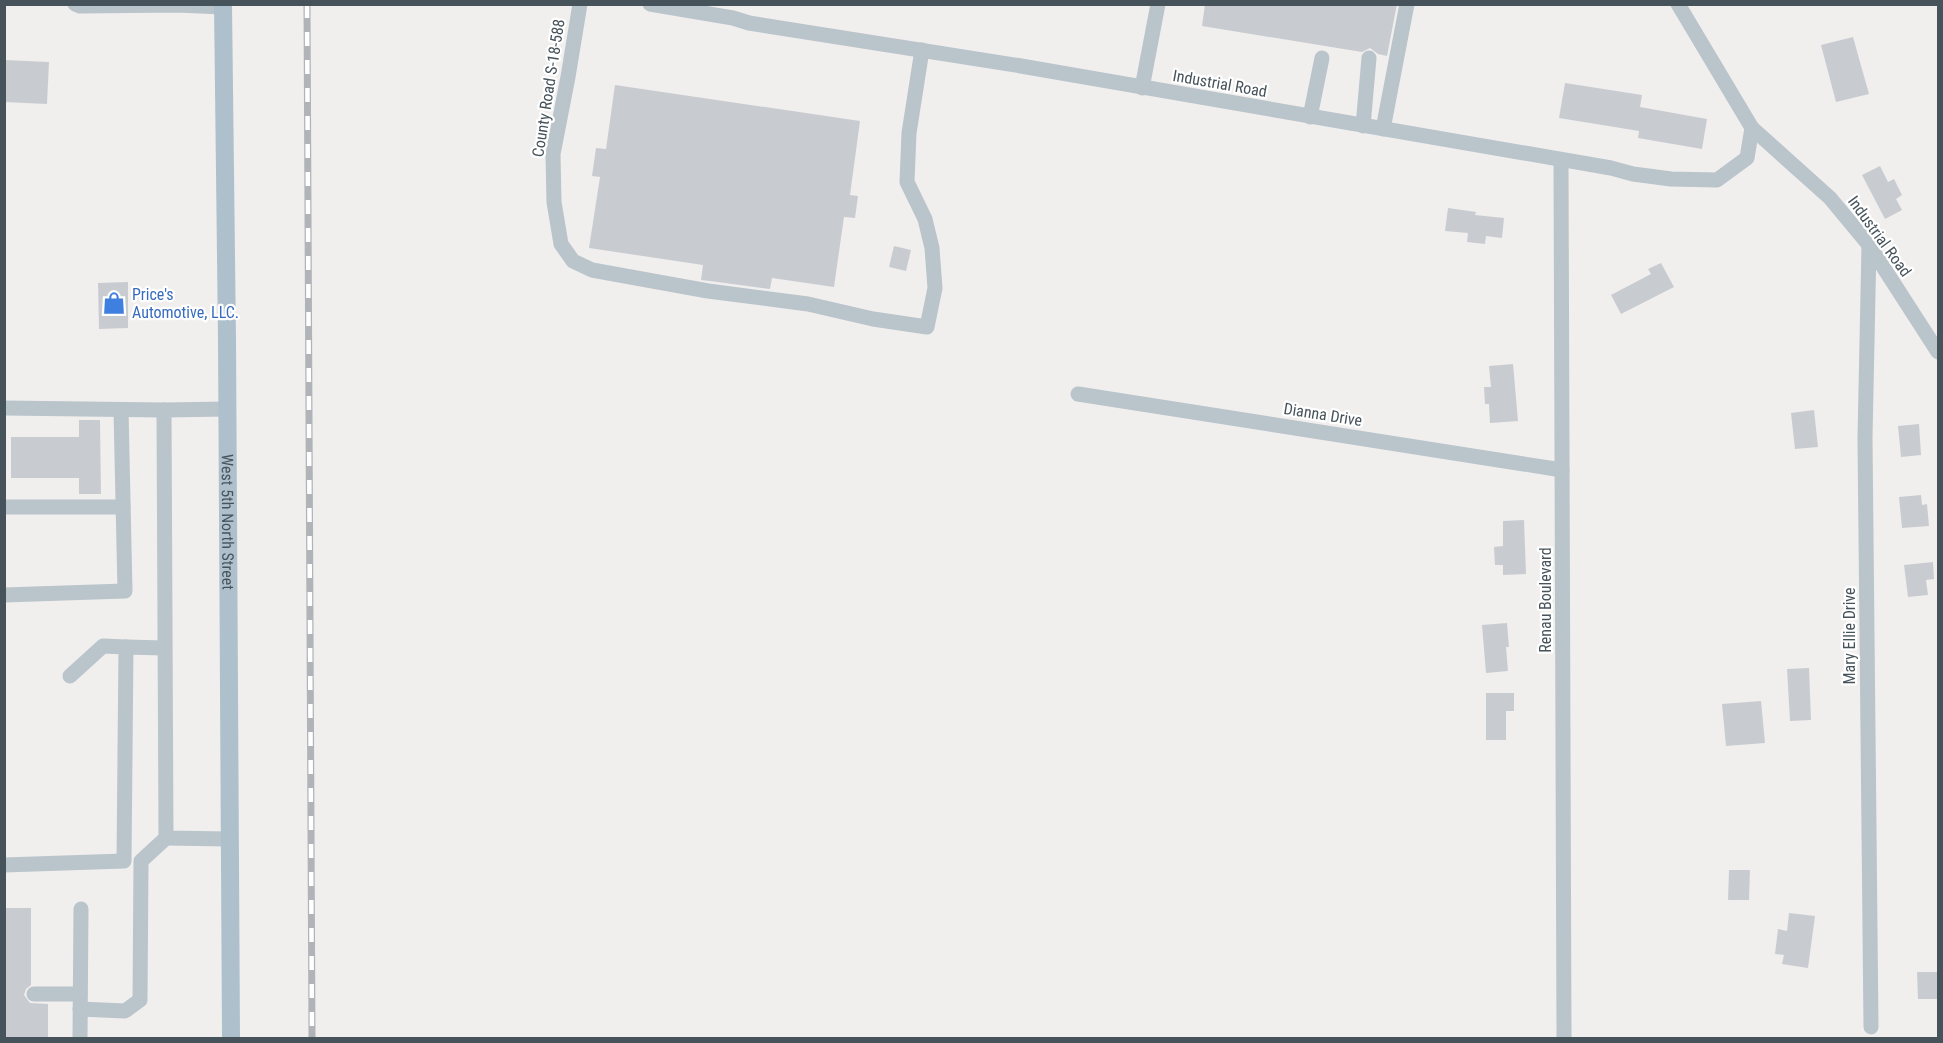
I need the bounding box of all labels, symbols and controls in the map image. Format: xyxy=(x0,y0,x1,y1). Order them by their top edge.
street label: County Road S-18-588 xyxy=(528,18,569,158)
street label: Industrial Road xyxy=(1171,66,1268,101)
street label: Industrial Road xyxy=(1844,192,1915,280)
place label: Price's Automotive, LLC. xyxy=(132,285,239,322)
shop icon: Price's Automotive, LLC. xyxy=(101,290,127,316)
street label: Dianna Drive xyxy=(1282,399,1364,430)
street label: West 5th North Street xyxy=(218,454,237,590)
street label: Renau Boulevard xyxy=(1536,547,1555,653)
street label: Mary Ellie Drive xyxy=(1840,587,1859,685)

